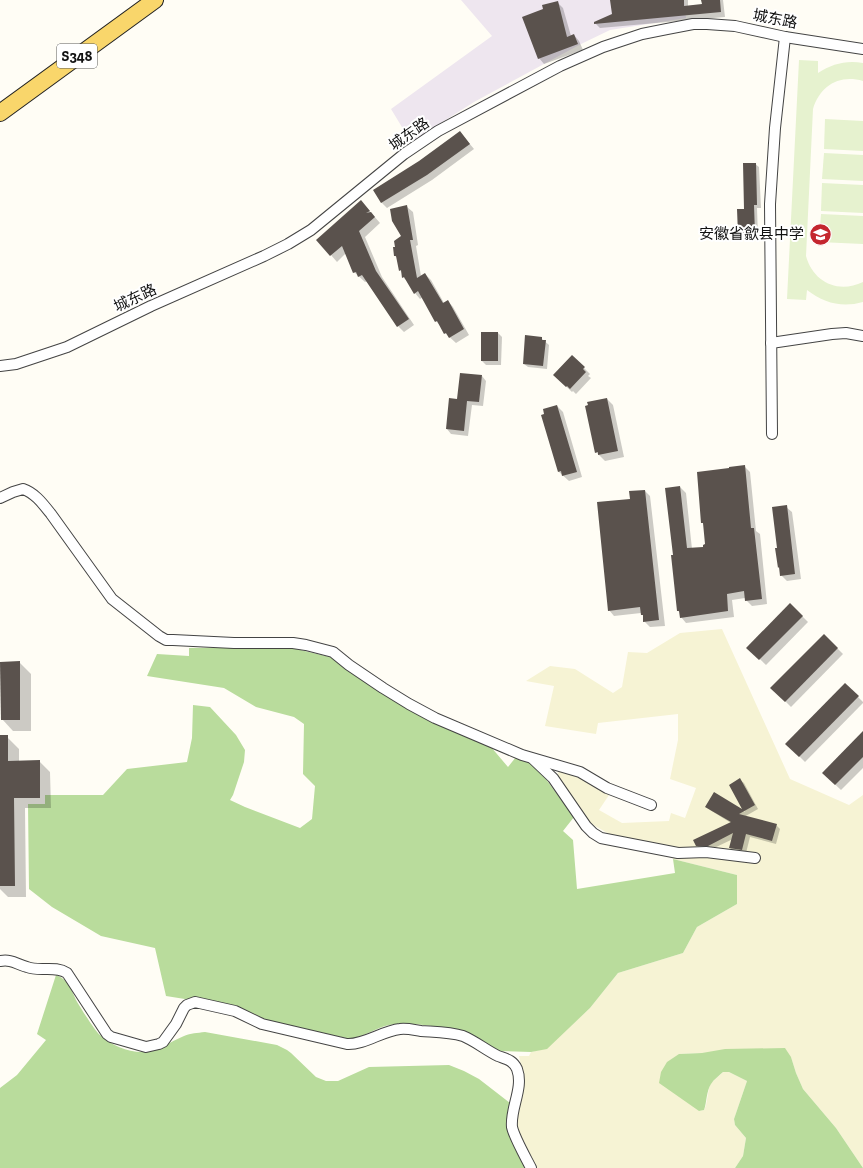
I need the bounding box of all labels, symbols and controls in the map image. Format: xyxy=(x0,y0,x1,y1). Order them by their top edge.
street label: 城东路 xyxy=(751,6,799,32)
road number: S348 xyxy=(57,44,97,68)
street label: 城东路 xyxy=(385,114,433,154)
school or university icon: 安徽省歙县中学 xyxy=(807,221,833,247)
place label: 安徽省歙县中学 xyxy=(699,225,804,243)
street label: 城东路 xyxy=(111,280,159,316)

